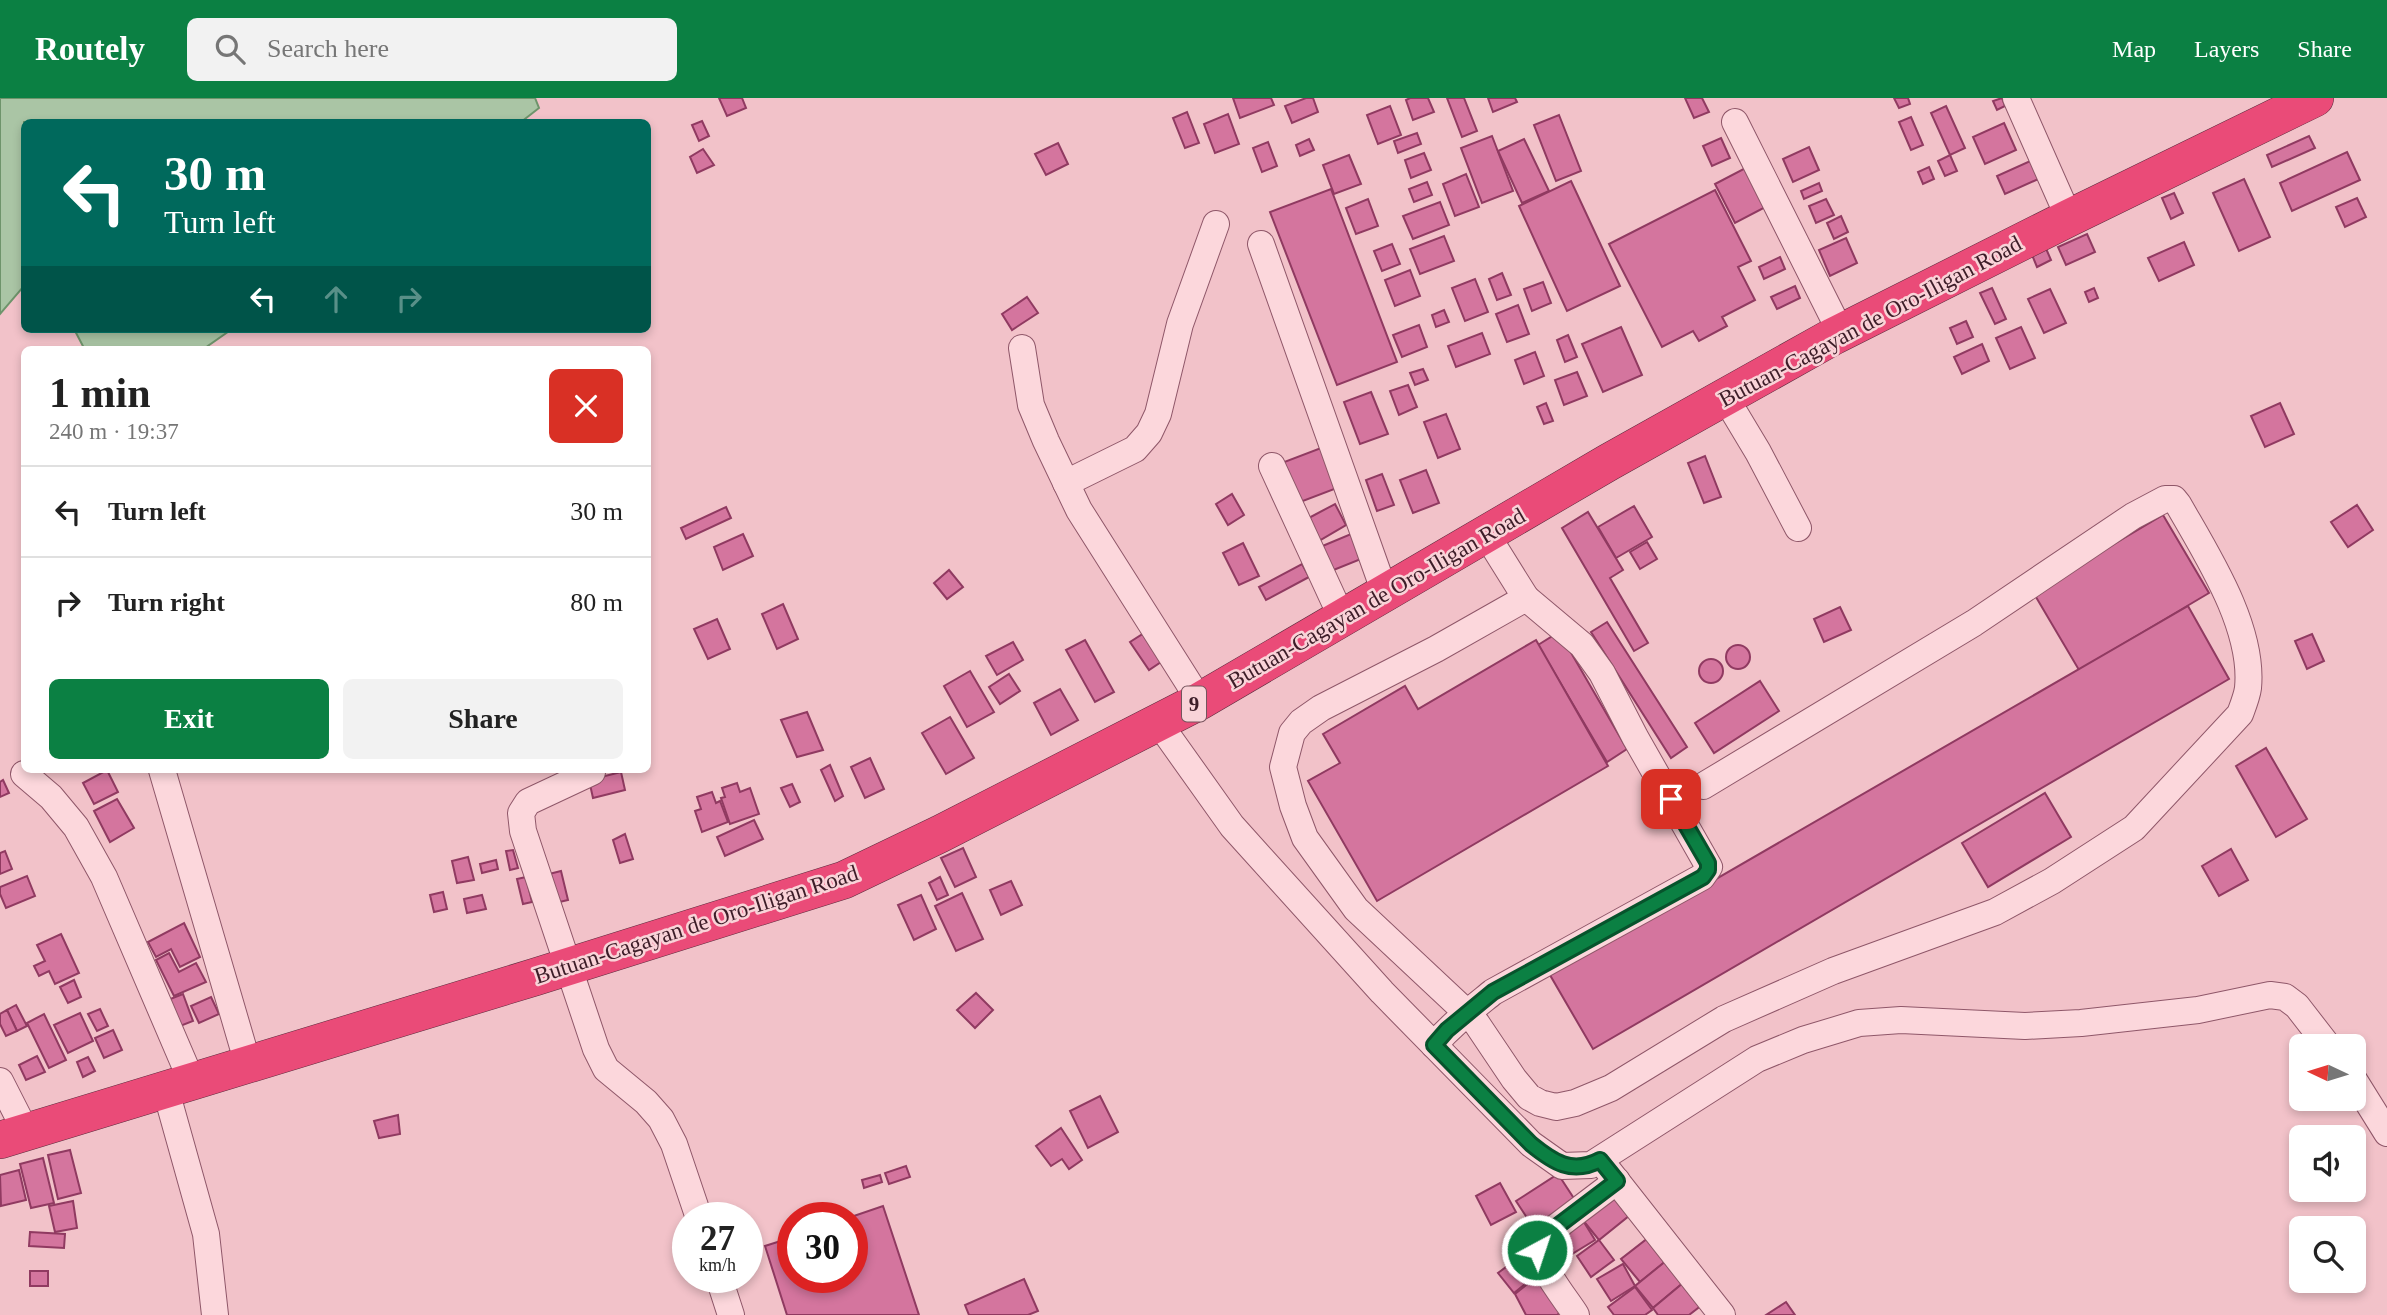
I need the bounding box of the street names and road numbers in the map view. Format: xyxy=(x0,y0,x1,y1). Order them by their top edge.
street label: Butuan-Cagayan de Oro-Iligan Road xyxy=(1715,231,2026,412)
street label: Butuan-Cagayan de Oro-Iligan Road xyxy=(1223,503,1530,694)
road number: 9 xyxy=(1182,686,1206,722)
street label: Butuan-Cagayan de Oro-Iligan Road xyxy=(531,860,862,989)

